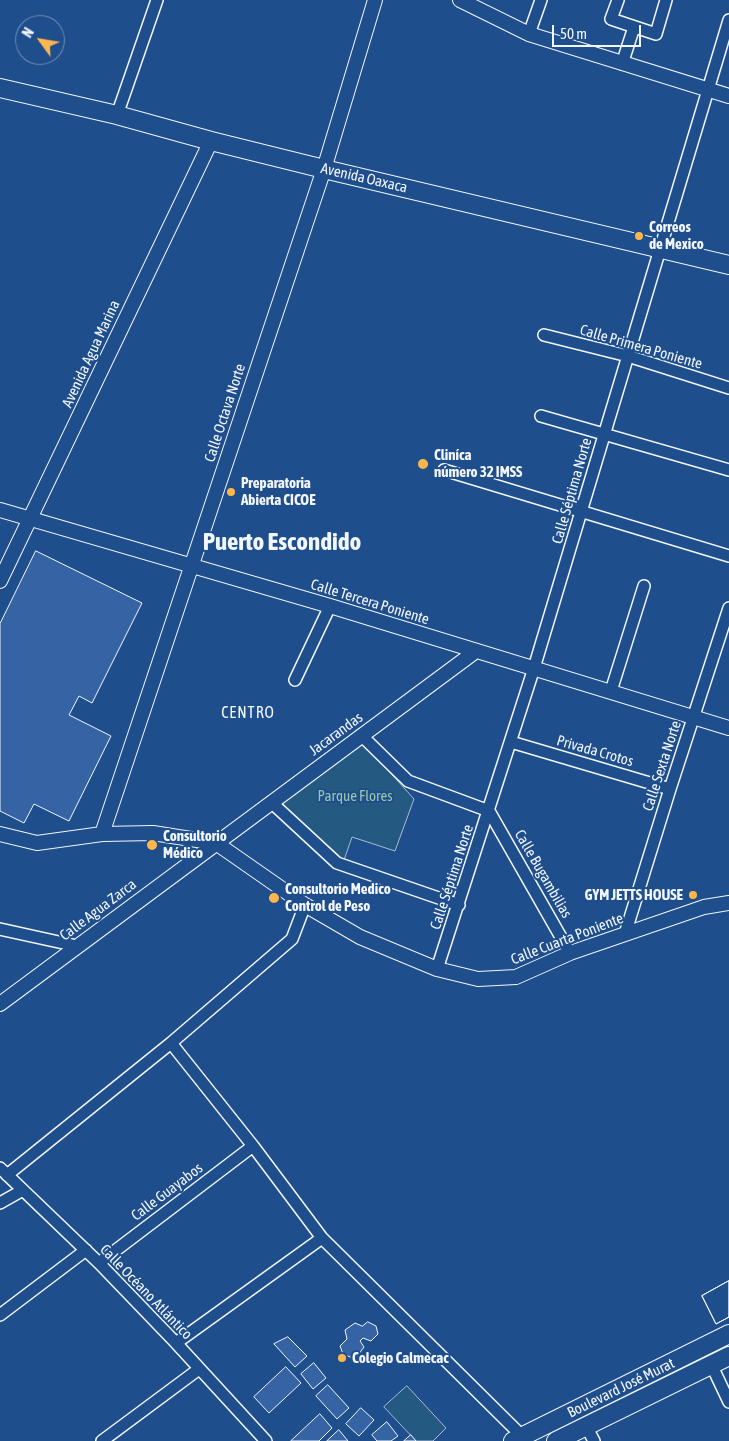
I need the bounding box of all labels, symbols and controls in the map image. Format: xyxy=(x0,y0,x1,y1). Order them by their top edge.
north arrow xyxy=(15,15,65,65)
scale bar xyxy=(554,15,643,47)
text: N xyxy=(19,25,37,40)
text: 50 m xyxy=(560,25,587,42)
street label: Avenida Oaxaca xyxy=(319,159,409,197)
place label: Correos de Mexico xyxy=(649,218,704,253)
marker: Correos de Mexico xyxy=(633,230,645,242)
street label: Avenida Agua Marina xyxy=(58,298,124,410)
street label: Calle Primera Poniente xyxy=(578,321,704,373)
street label: Calle Octava Norte xyxy=(201,362,249,464)
street label: Calle Séptima Norte xyxy=(548,436,596,546)
place label: Cliníca número 32 IMSS xyxy=(434,446,522,481)
marker: Cliníca número 32 IMSS xyxy=(416,457,430,471)
place label: Preparatoria Abierta CICOE xyxy=(241,474,316,509)
marker: Preparatoria Abierta CICOE xyxy=(225,486,237,498)
district label: Puerto Escondido xyxy=(203,527,361,557)
street label: Calle Tercera Poniente xyxy=(309,575,431,629)
district label: CENTRO xyxy=(220,703,276,723)
street label: Jacarandas xyxy=(306,708,366,760)
street label: Calle Sexta Norte xyxy=(639,719,685,813)
street label: Privada Crotos xyxy=(554,731,636,771)
park label: Parque Flores xyxy=(317,787,393,805)
street label: Calle Séptima Norte xyxy=(427,822,477,932)
place label: Consultorio Médico xyxy=(163,827,227,862)
street label: Calle Bugambilias xyxy=(510,827,576,921)
marker: Consultorio Médico xyxy=(145,838,159,852)
street label: Calle Agua Zarca xyxy=(56,875,140,945)
place label: Consultorio Medico Control de Peso xyxy=(285,880,391,915)
place label: GYM JETTS HOUSE xyxy=(585,886,683,904)
marker: GYM JETTS HOUSE xyxy=(687,889,699,901)
marker: Consultorio Medico Control de Peso xyxy=(267,891,281,905)
street label: Calle Cuarta Poniente xyxy=(508,909,626,969)
street label: Calle Guayabos xyxy=(128,1159,206,1225)
street label: Calle Océano Atlántico xyxy=(96,1241,196,1343)
place label: Colegio Calmecac xyxy=(352,1349,449,1367)
marker: Colegio Calmecac xyxy=(336,1352,348,1364)
street label: Boulevard José Murat xyxy=(564,1354,678,1422)

